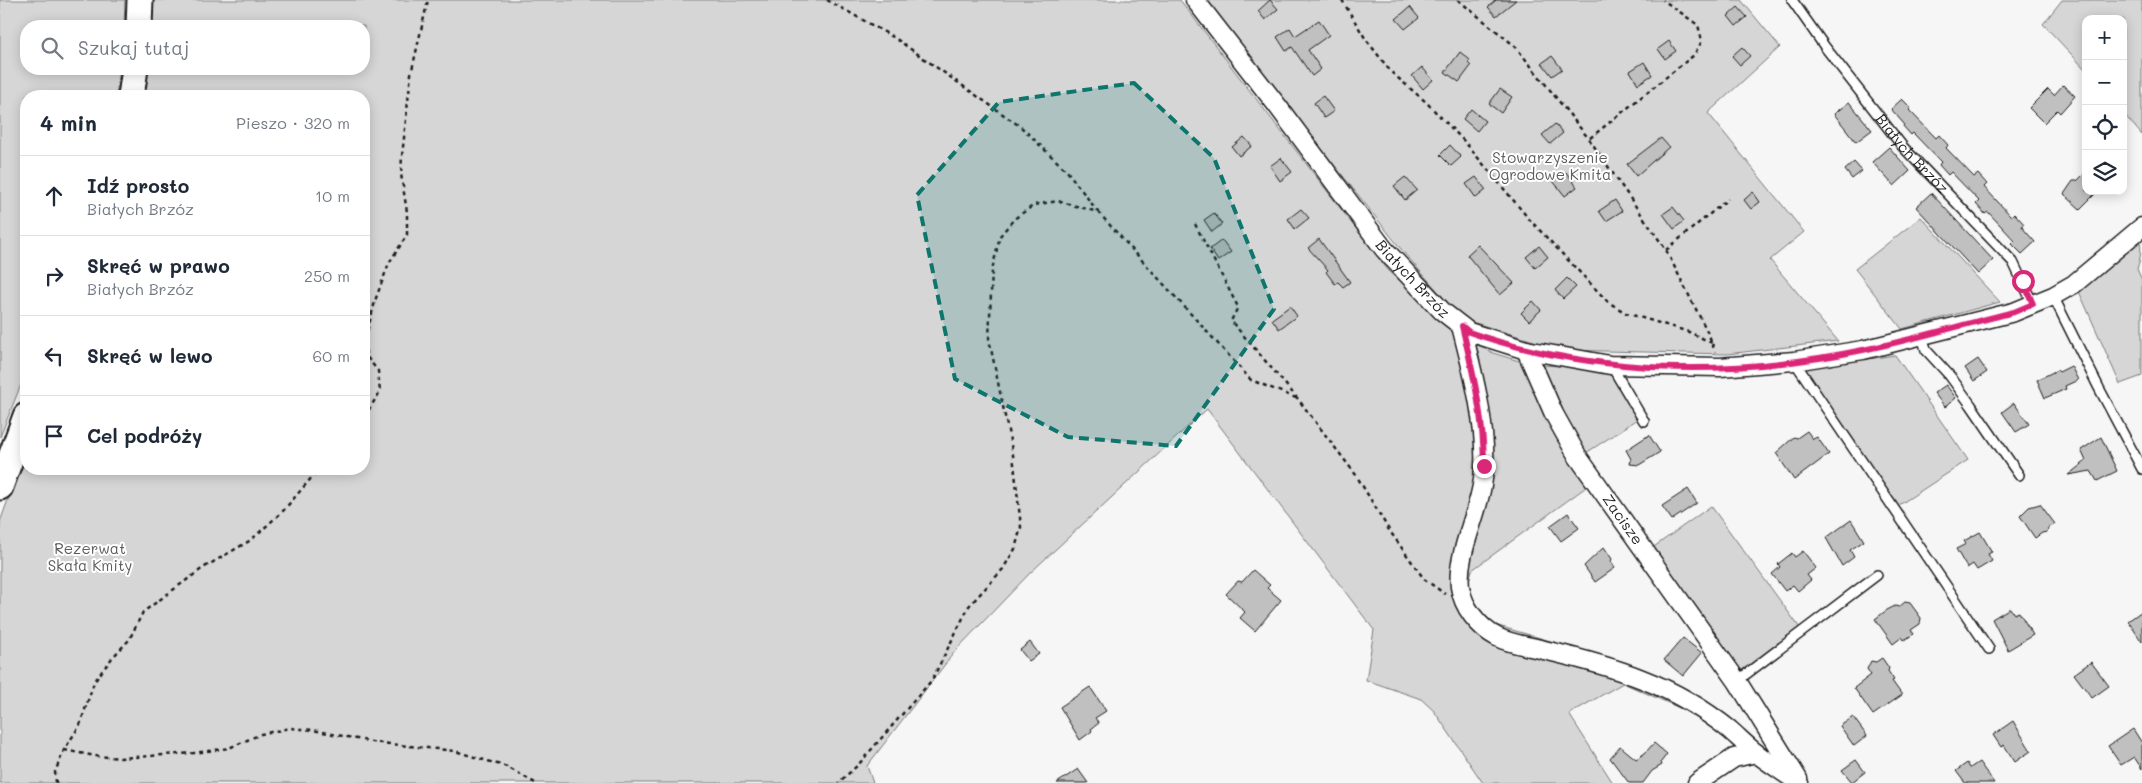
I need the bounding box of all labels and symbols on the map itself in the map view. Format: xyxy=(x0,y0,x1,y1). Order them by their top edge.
street label: Białych Brzóz xyxy=(1872,109,1953,197)
park label: Stowarzyszenie Ogrodowe Kmita xyxy=(1489,147,1611,184)
street label: Białych Brzóz xyxy=(1372,235,1454,322)
route start xyxy=(2012,270,2035,293)
route end xyxy=(1473,455,1496,478)
street label: Zacisze xyxy=(1598,490,1648,548)
park label: Rezerwat Skała Kmity xyxy=(48,538,132,575)

